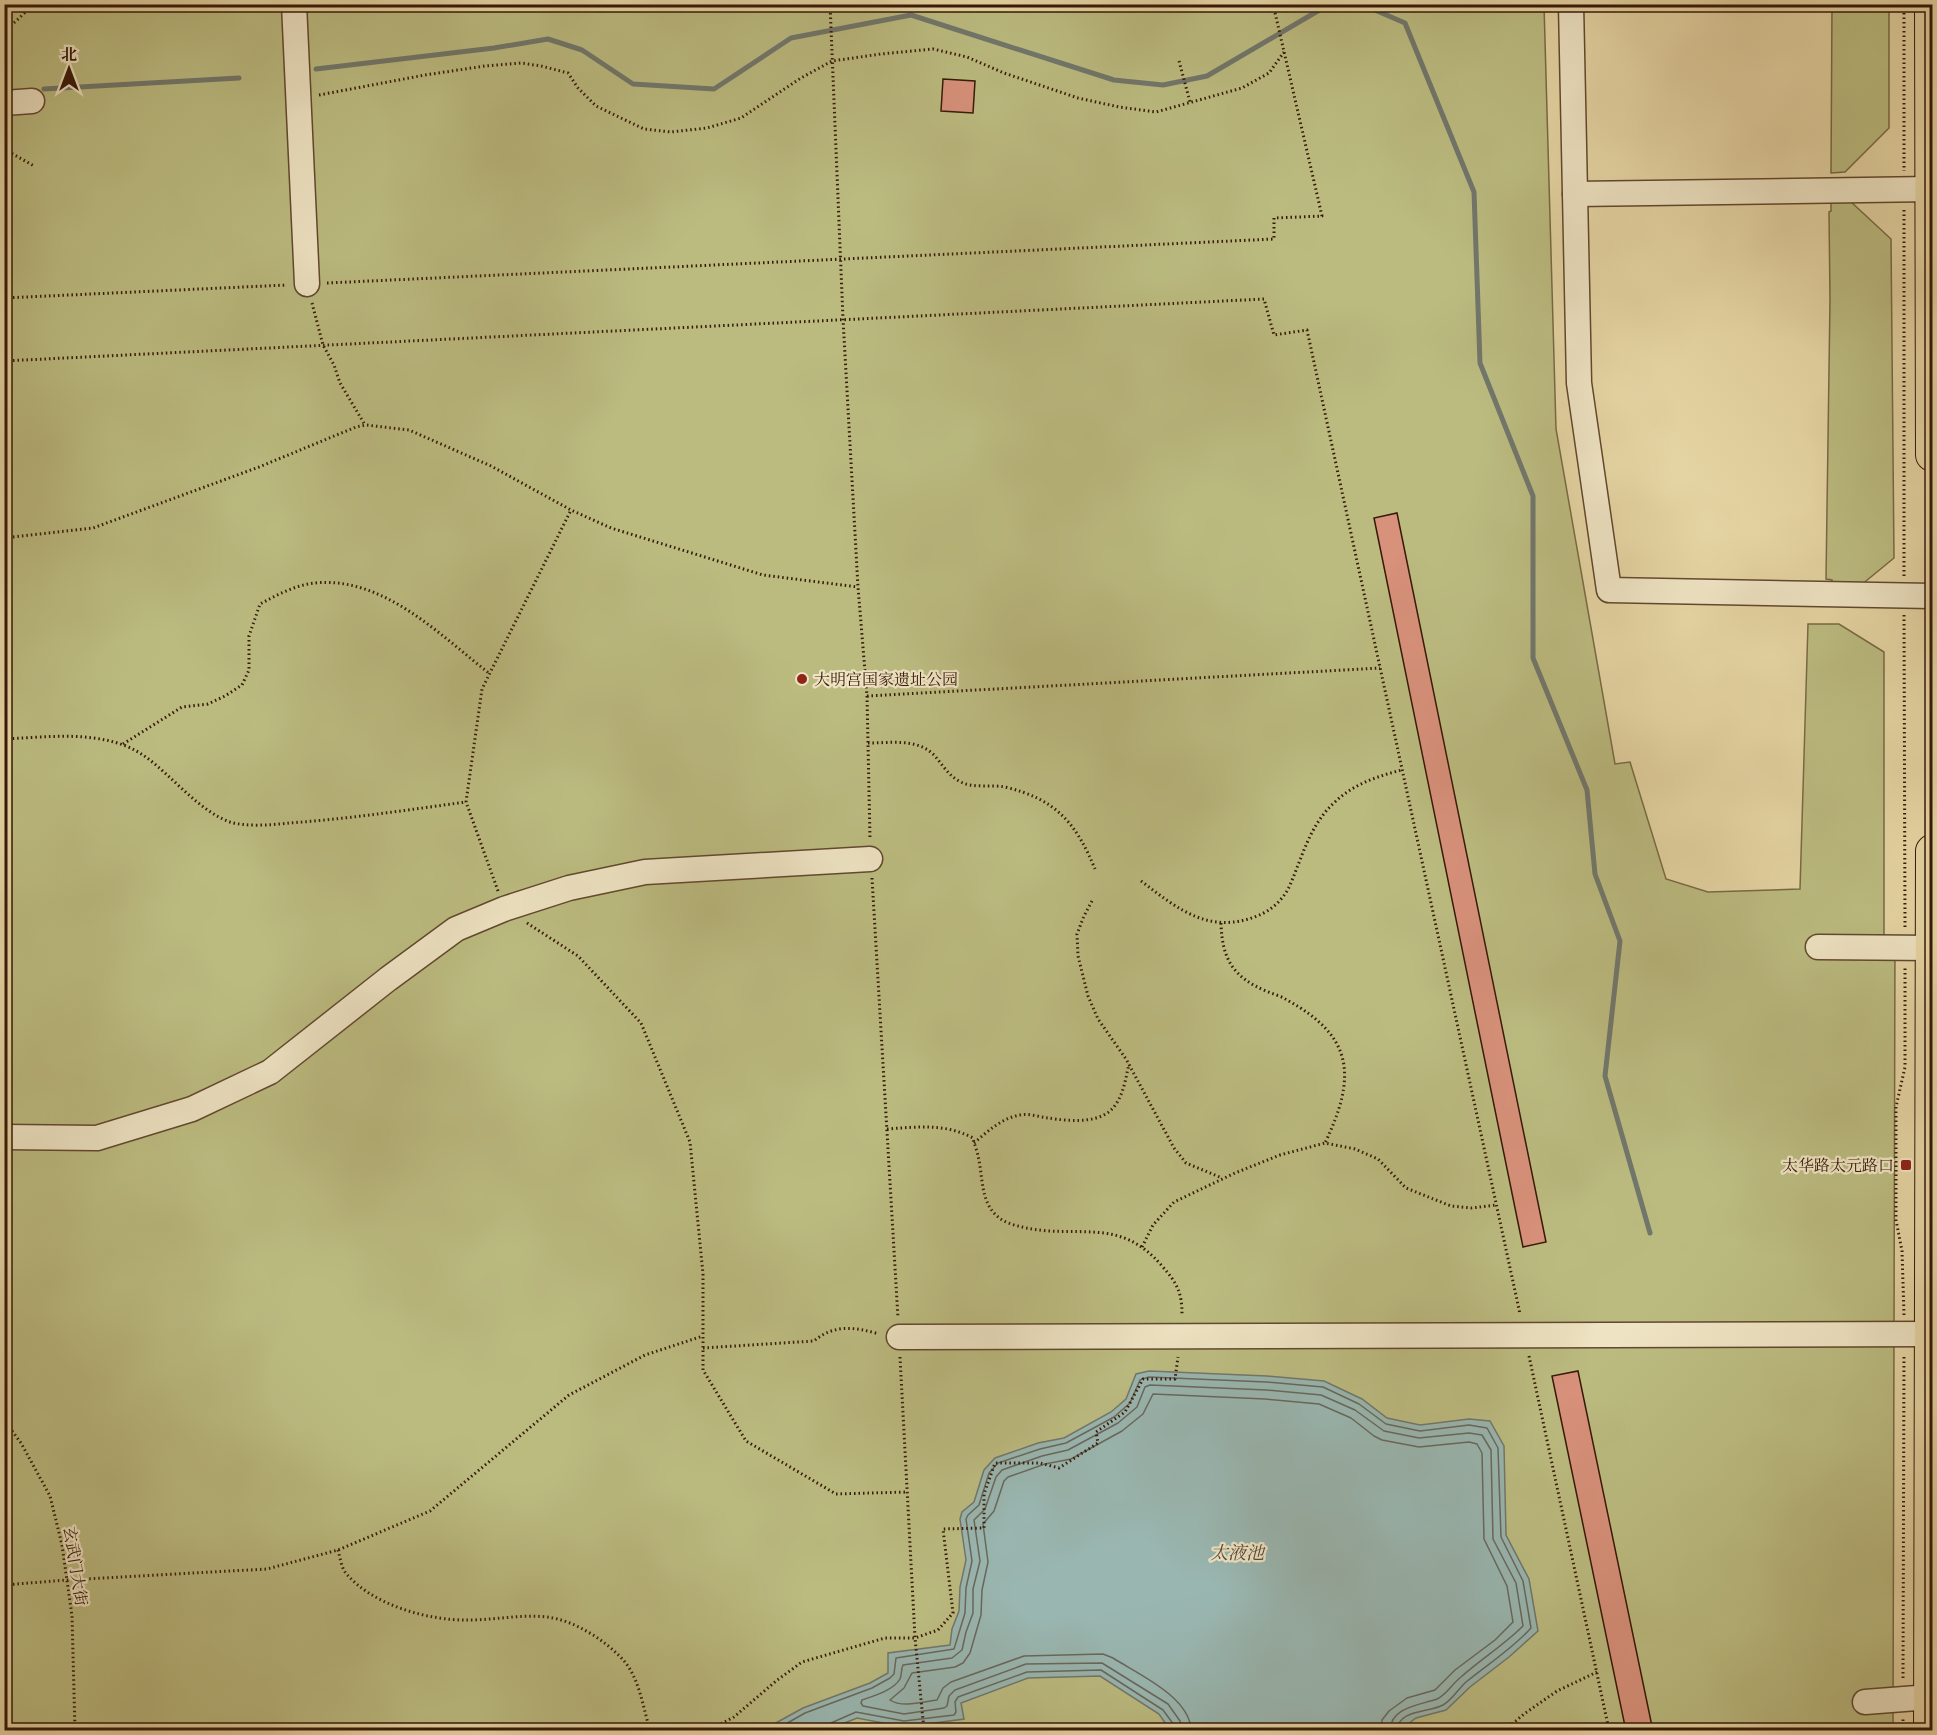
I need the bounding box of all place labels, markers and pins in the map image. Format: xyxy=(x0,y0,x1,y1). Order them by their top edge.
place label: 大明宫国家遗址公园 xyxy=(814,670,958,689)
marker: 大明宫国家遗址公园 xyxy=(795,672,809,686)
place label: 太华路太元路口 xyxy=(1782,1156,1894,1175)
marker: 太华路太元路口 xyxy=(1899,1158,1913,1172)

